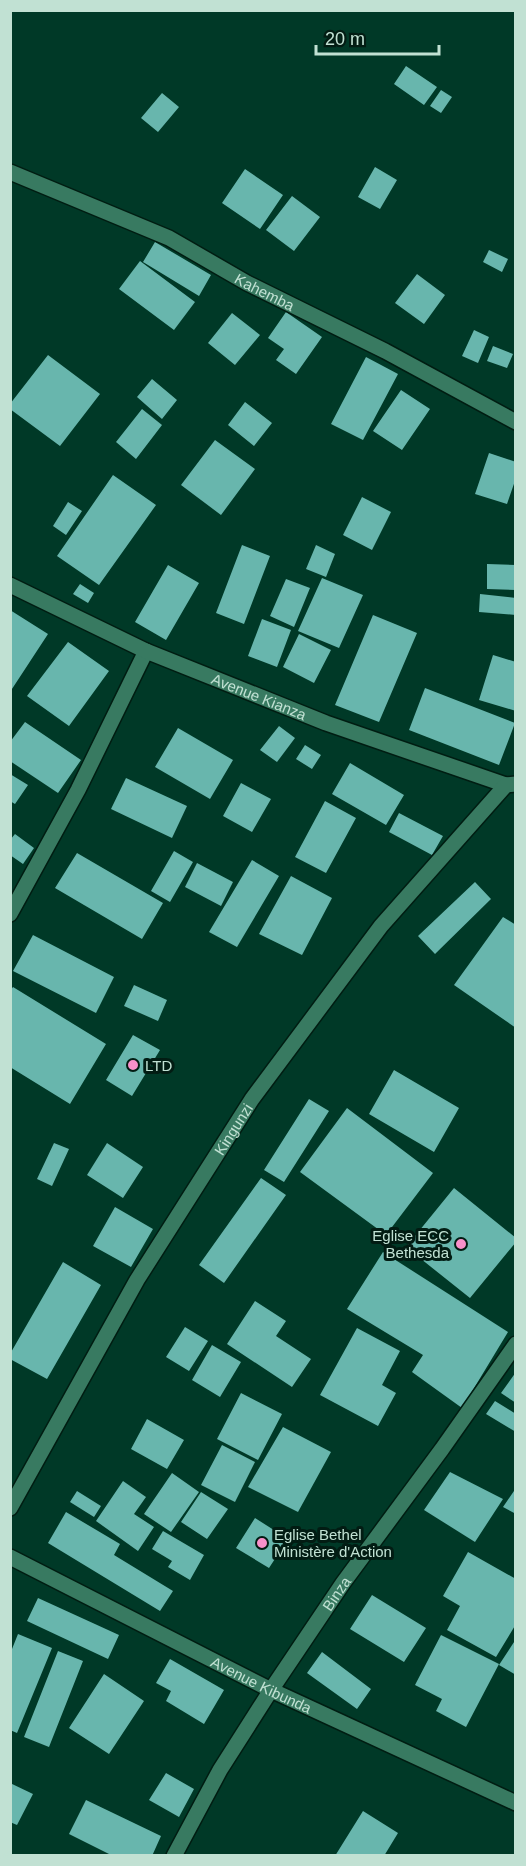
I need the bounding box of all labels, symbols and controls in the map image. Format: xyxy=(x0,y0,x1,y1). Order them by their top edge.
scale bar xyxy=(316,18,439,56)
text: 20 m xyxy=(325,29,365,49)
street label: Kahemba xyxy=(232,269,298,314)
street label: Avenue Kianza xyxy=(209,670,310,723)
place label: LTD xyxy=(145,1057,172,1074)
marker: LTD xyxy=(126,1058,140,1072)
street label: Kingunzi xyxy=(210,1100,256,1158)
place label: Eglise ECC Bethesda xyxy=(372,1227,450,1261)
marker: Eglise ECC Bethesda xyxy=(454,1237,468,1251)
place label: Eglise Bethel Ministère d'Action xyxy=(274,1526,392,1560)
marker: Eglise Bethel Ministère d'Action xyxy=(255,1536,269,1550)
street label: Binza xyxy=(319,1572,354,1614)
street label: Avenue Kibunda xyxy=(208,1653,315,1716)

